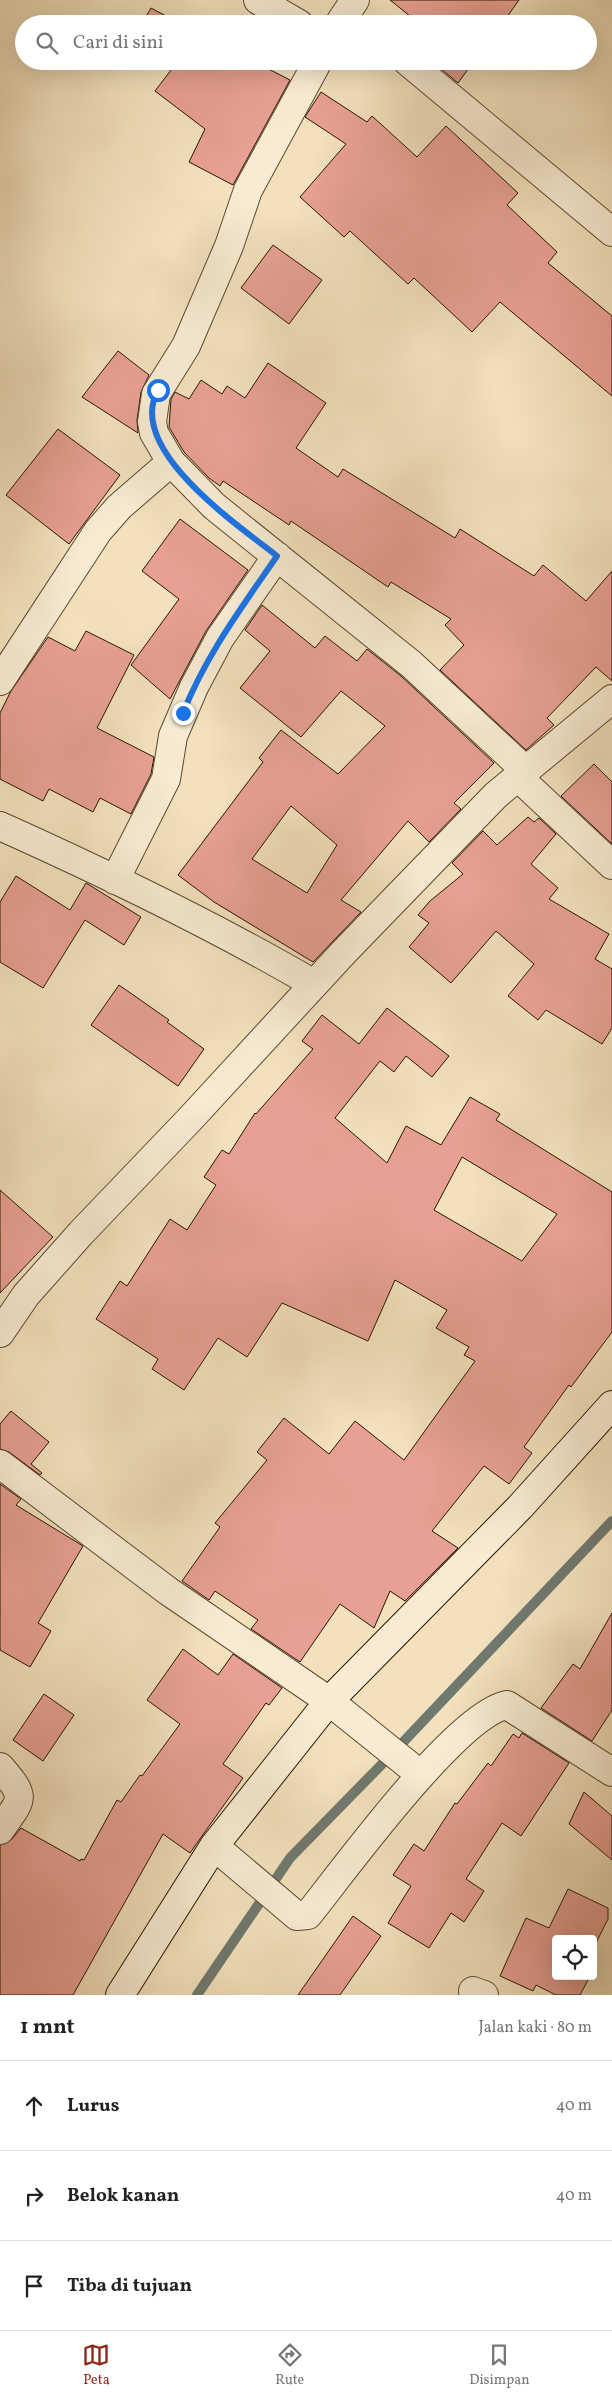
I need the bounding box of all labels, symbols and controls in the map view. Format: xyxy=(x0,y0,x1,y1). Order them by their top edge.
search box xyxy=(15,15,597,70)
icon: search xyxy=(33,29,61,57)
text: Cari di sini xyxy=(73,30,164,56)
route start xyxy=(147,379,170,402)
route end xyxy=(172,702,195,725)
map controls xyxy=(552,1935,597,1980)
button: locate xyxy=(552,1935,597,1980)
text: 1 mnt xyxy=(20,2013,75,2042)
text: Jalan kaki · 80 m xyxy=(478,2017,592,2039)
icon: ahead xyxy=(20,2092,48,2120)
text: Lurus xyxy=(67,2093,119,2119)
text: 40 m xyxy=(556,2095,592,2117)
icon: right xyxy=(20,2182,48,2210)
text: Belok kanan xyxy=(67,2183,179,2209)
text: 40 m xyxy=(556,2185,592,2207)
icon: arrive xyxy=(20,2272,48,2300)
text: Tiba di tujuan xyxy=(67,2273,192,2299)
tab: Peta xyxy=(82,2341,110,2390)
tab: Rute xyxy=(275,2341,304,2390)
tab: Disimpan xyxy=(469,2341,530,2390)

